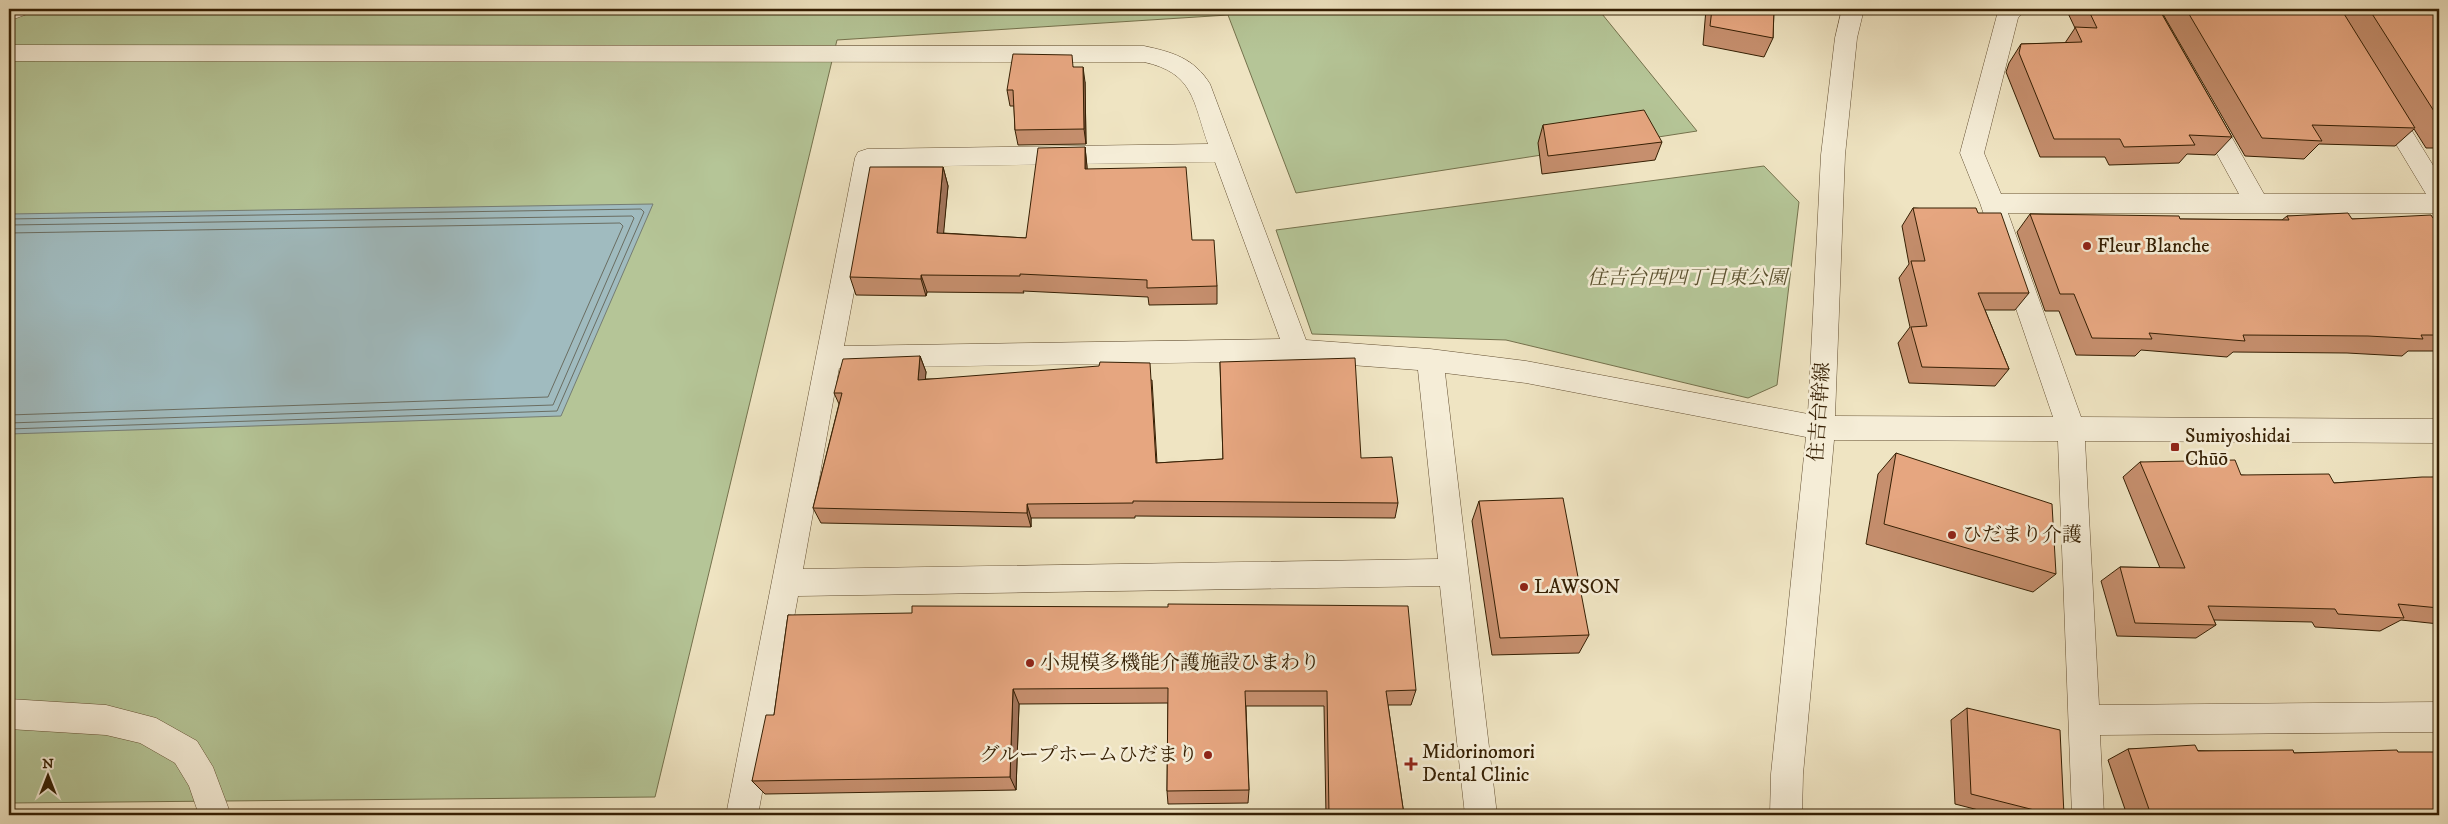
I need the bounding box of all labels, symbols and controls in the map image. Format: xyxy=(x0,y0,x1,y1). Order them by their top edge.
place label: Fleur Blanche xyxy=(2097,234,2210,259)
marker: Fleur Blanche xyxy=(2081,240,2093,252)
park label: 住吉台西四丁目東公園 xyxy=(1587,266,1790,291)
street label: 住吉台幹線 xyxy=(1804,361,1836,463)
place label: Sumiyoshidai Chūō xyxy=(2185,424,2290,472)
marker: Sumiyoshidai Chūō xyxy=(2169,441,2181,453)
place label: ひだまり介護 xyxy=(1962,523,2082,548)
marker: ひだまり介護 xyxy=(1946,529,1958,541)
place label: LAWSON xyxy=(1534,575,1620,600)
marker: LAWSON xyxy=(1518,581,1530,593)
place label: 小規模多機能介護施設ひまわり xyxy=(1040,651,1320,676)
marker: 小規模多機能介護施設ひまわり xyxy=(1024,657,1036,669)
place label: Midorinomori Dental Clinic xyxy=(1422,740,1535,788)
place label: グループホームひだまり xyxy=(980,743,1198,768)
marker: グループホームひだまり xyxy=(1202,749,1214,761)
north arrow xyxy=(22,752,72,802)
text: N xyxy=(42,755,54,773)
marker: Midorinomori Dental Clinic xyxy=(1404,757,1418,771)

